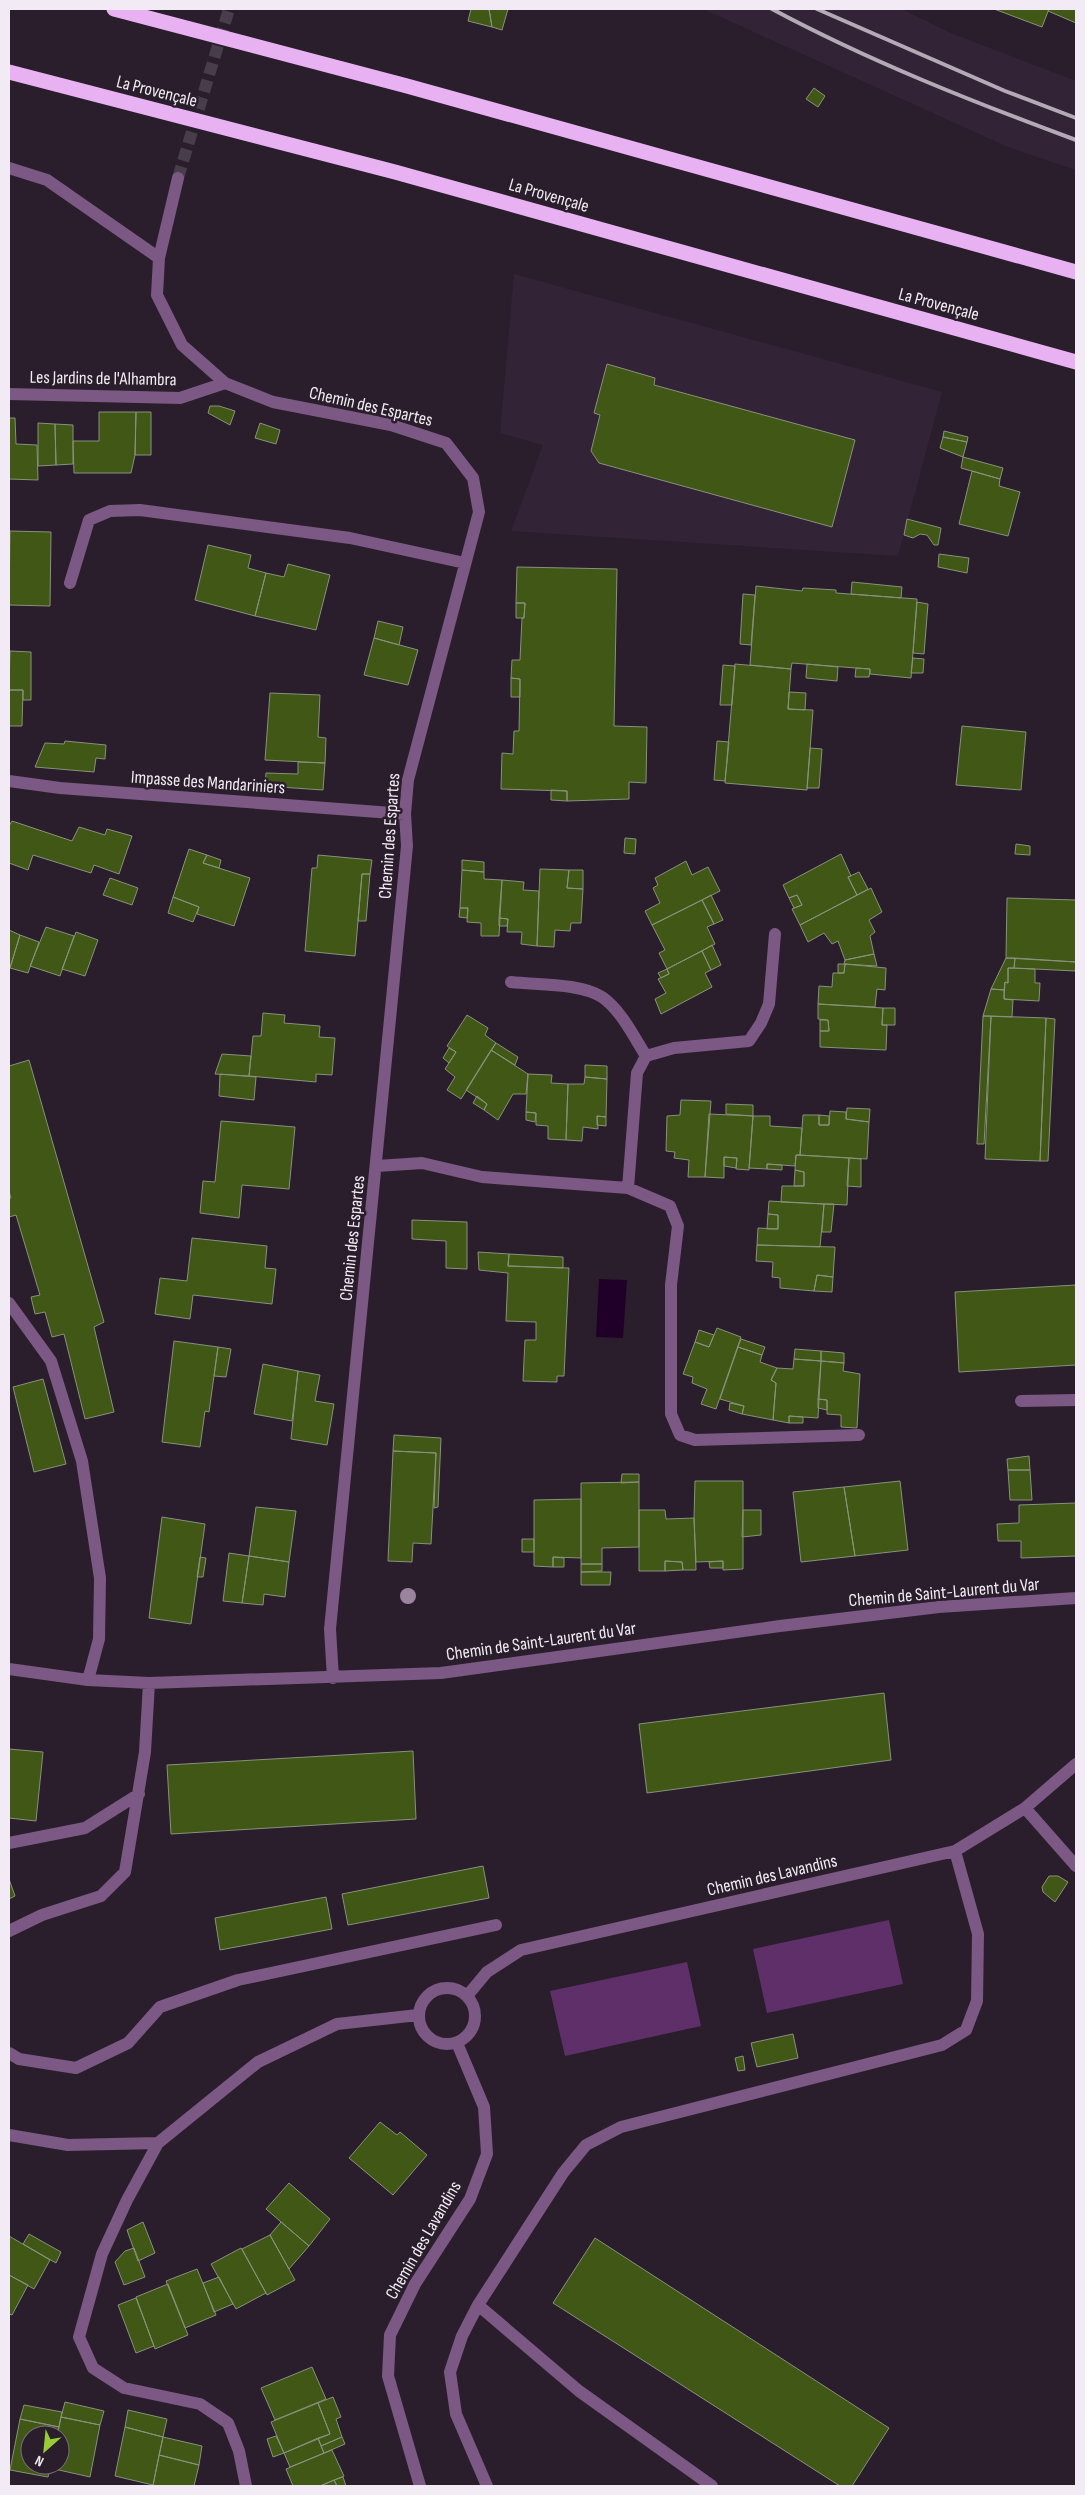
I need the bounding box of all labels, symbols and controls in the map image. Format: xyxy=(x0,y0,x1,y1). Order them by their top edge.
street label: La Provençale xyxy=(114,71,199,112)
street label: La Provençale xyxy=(506,174,591,217)
street label: La Provençale xyxy=(896,284,981,325)
street label: Les Jardins de l'Alhambra xyxy=(29,367,177,390)
street label: Chemin des Espartes xyxy=(307,382,435,431)
street label: Impasse des Mandariniers xyxy=(130,767,286,798)
street label: Chemin des Espartes xyxy=(375,773,404,900)
street label: Chemin des Espartes xyxy=(335,1174,370,1302)
street label: Chemin de Saint-Laurent du Var xyxy=(848,1574,1040,1611)
street label: Chemin de Saint-Laurent du Var xyxy=(445,1618,637,1665)
street label: Chemin des Lavandins xyxy=(705,1850,839,1901)
street label: Chemin des Lavandins xyxy=(381,2177,466,2303)
north arrow xyxy=(20,2425,70,2475)
text: N xyxy=(32,2452,47,2470)

